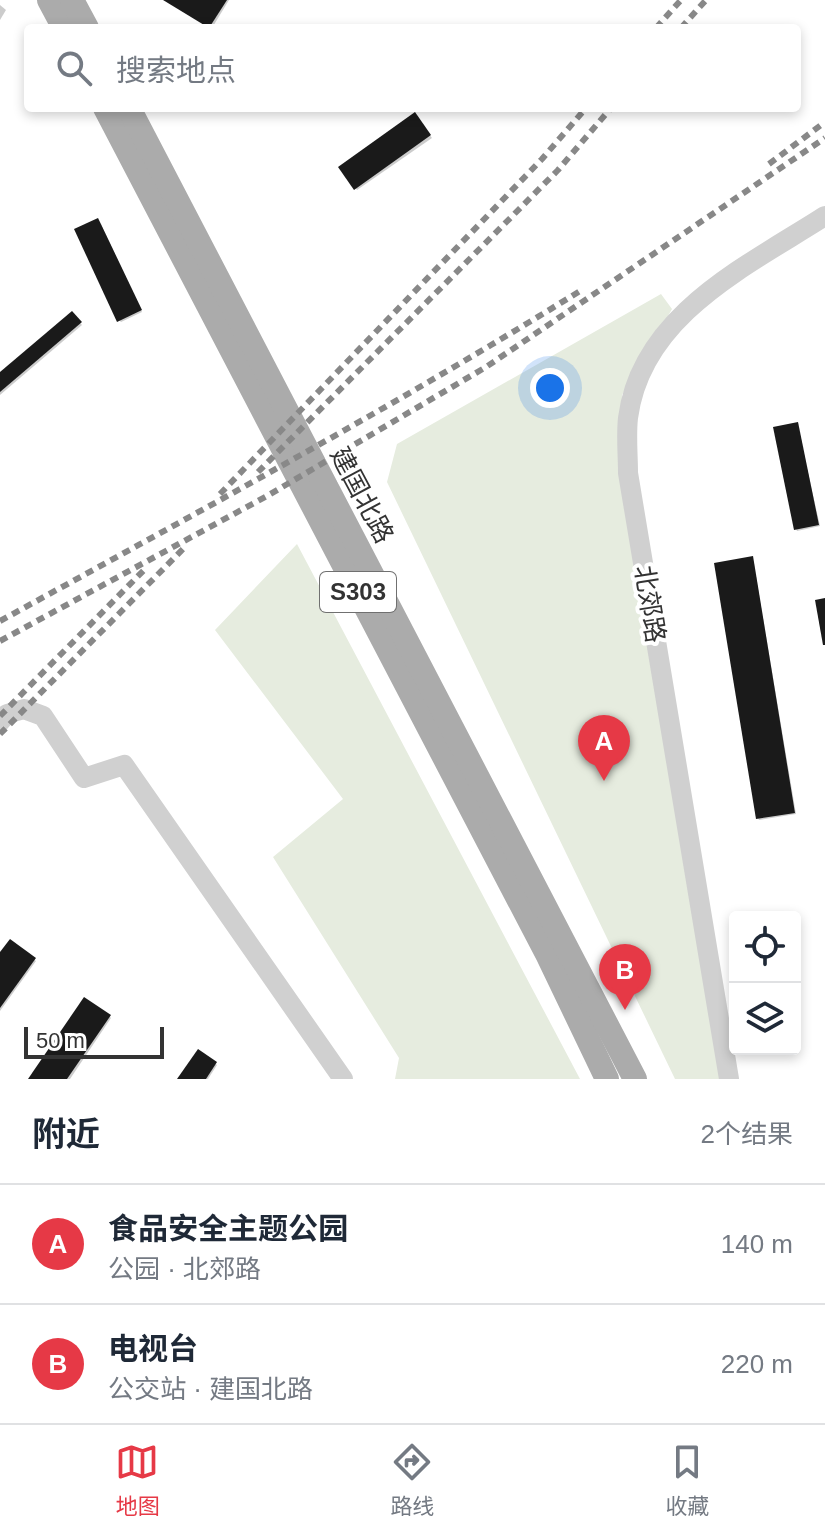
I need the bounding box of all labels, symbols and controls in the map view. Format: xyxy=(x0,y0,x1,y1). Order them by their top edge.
search box xyxy=(24,24,801,112)
icon: search xyxy=(52,46,96,90)
text: 搜索地点 xyxy=(116,54,236,87)
your location xyxy=(530,368,570,408)
street label: 建国北路 xyxy=(324,442,400,548)
street label: 北郊路 xyxy=(629,563,671,645)
road number: S303 xyxy=(320,572,396,612)
pin: A xyxy=(578,715,630,781)
map controls xyxy=(729,911,801,1055)
button: locate xyxy=(729,911,801,983)
pin: B xyxy=(599,944,651,1010)
button: layers xyxy=(729,983,801,1055)
scale bar xyxy=(24,1023,164,1059)
text: 50 m xyxy=(36,1028,85,1053)
text: 附近 xyxy=(32,1115,100,1153)
text: 2个结果 xyxy=(701,1119,793,1149)
text: 食品安全主题公园 xyxy=(108,1212,348,1245)
text: A xyxy=(49,1229,67,1259)
text: 140 m xyxy=(721,1229,793,1259)
text: 公园 · 北郊路 xyxy=(108,1254,261,1284)
text: 电视台 xyxy=(108,1332,198,1365)
text: B xyxy=(49,1349,67,1379)
text: 220 m xyxy=(721,1349,793,1379)
text: 公交站 · 建国北路 xyxy=(108,1374,313,1404)
tab: 地图 xyxy=(115,1440,160,1520)
tab: 路线 xyxy=(390,1440,435,1520)
tab: 收藏 xyxy=(665,1440,710,1520)

